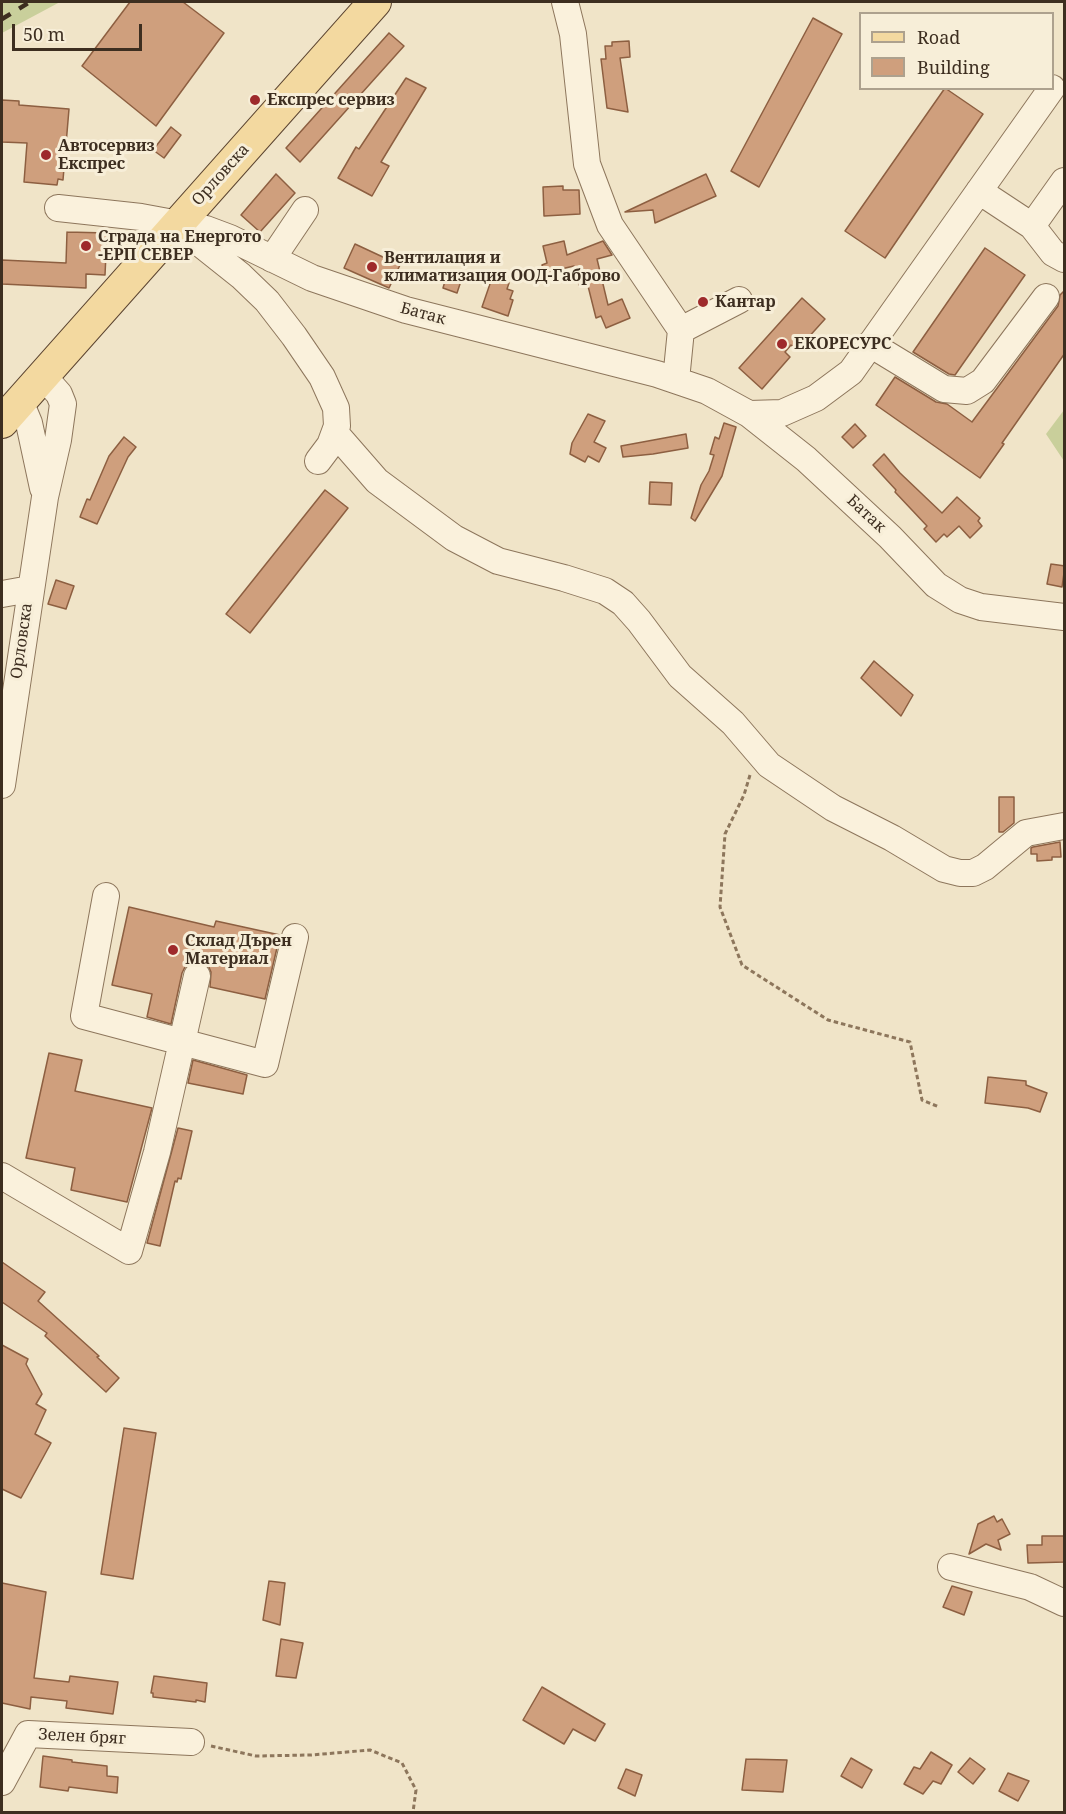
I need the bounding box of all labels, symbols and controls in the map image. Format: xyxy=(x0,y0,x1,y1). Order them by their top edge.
scale bar xyxy=(15,12,146,50)
legend xyxy=(859,12,1054,90)
text: 50 m xyxy=(23,22,65,46)
text: Road xyxy=(917,25,960,49)
text: Building xyxy=(917,55,990,79)
place label: Експрес сервиз xyxy=(267,90,395,110)
marker: Експрес сервиз xyxy=(248,93,262,107)
place label: Автосервиз Експрес xyxy=(58,136,155,174)
street label: Орловска xyxy=(188,140,254,210)
marker: Автосервиз Експрес xyxy=(39,148,53,162)
place label: Сграда на Енергото -ЕРП СЕВЕР xyxy=(98,227,261,265)
marker: Сграда на Енергото -ЕРП СЕВЕР xyxy=(79,239,93,253)
place label: Вентилация и климатизация ООД-Габрово xyxy=(384,248,621,286)
marker: Вентилация и климатизация ООД-Габрово xyxy=(365,260,379,274)
place label: Кантар xyxy=(715,292,776,312)
marker: Кантар xyxy=(696,295,710,309)
street label: Батак xyxy=(398,299,448,329)
place label: ЕКОРЕСУРС xyxy=(794,334,892,354)
marker: ЕКОРЕСУРС xyxy=(775,337,789,351)
street label: Батак xyxy=(843,491,889,537)
street label: Орловска xyxy=(7,602,37,680)
place label: Склад Дърен Материал xyxy=(185,931,292,969)
marker: Склад Дърен Материал xyxy=(166,943,180,957)
street label: Зелен бряг xyxy=(38,1725,126,1749)

